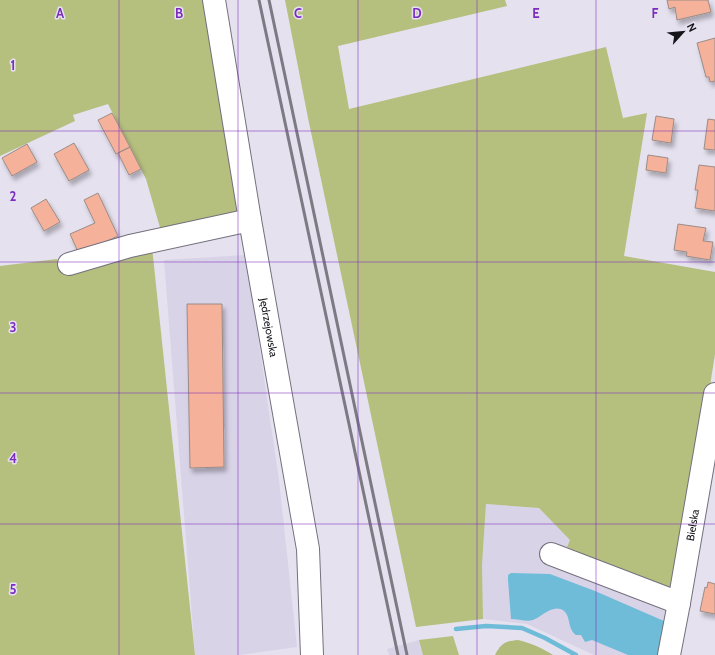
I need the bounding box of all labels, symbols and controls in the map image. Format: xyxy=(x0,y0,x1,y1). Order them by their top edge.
text: A xyxy=(56,5,65,21)
text: B xyxy=(175,5,183,21)
text: C xyxy=(294,5,302,21)
text: D xyxy=(412,5,422,21)
text: E xyxy=(532,5,540,21)
text: F xyxy=(652,5,659,21)
north arrow xyxy=(663,12,703,52)
text: N xyxy=(684,21,700,34)
text: 1 xyxy=(11,57,15,73)
text: 2 xyxy=(10,188,17,204)
street label: Jędrzejowska xyxy=(257,296,281,359)
text: 3 xyxy=(9,319,17,335)
text: 4 xyxy=(9,450,17,466)
street label: Bielska xyxy=(683,508,702,542)
text: 5 xyxy=(10,581,17,597)

